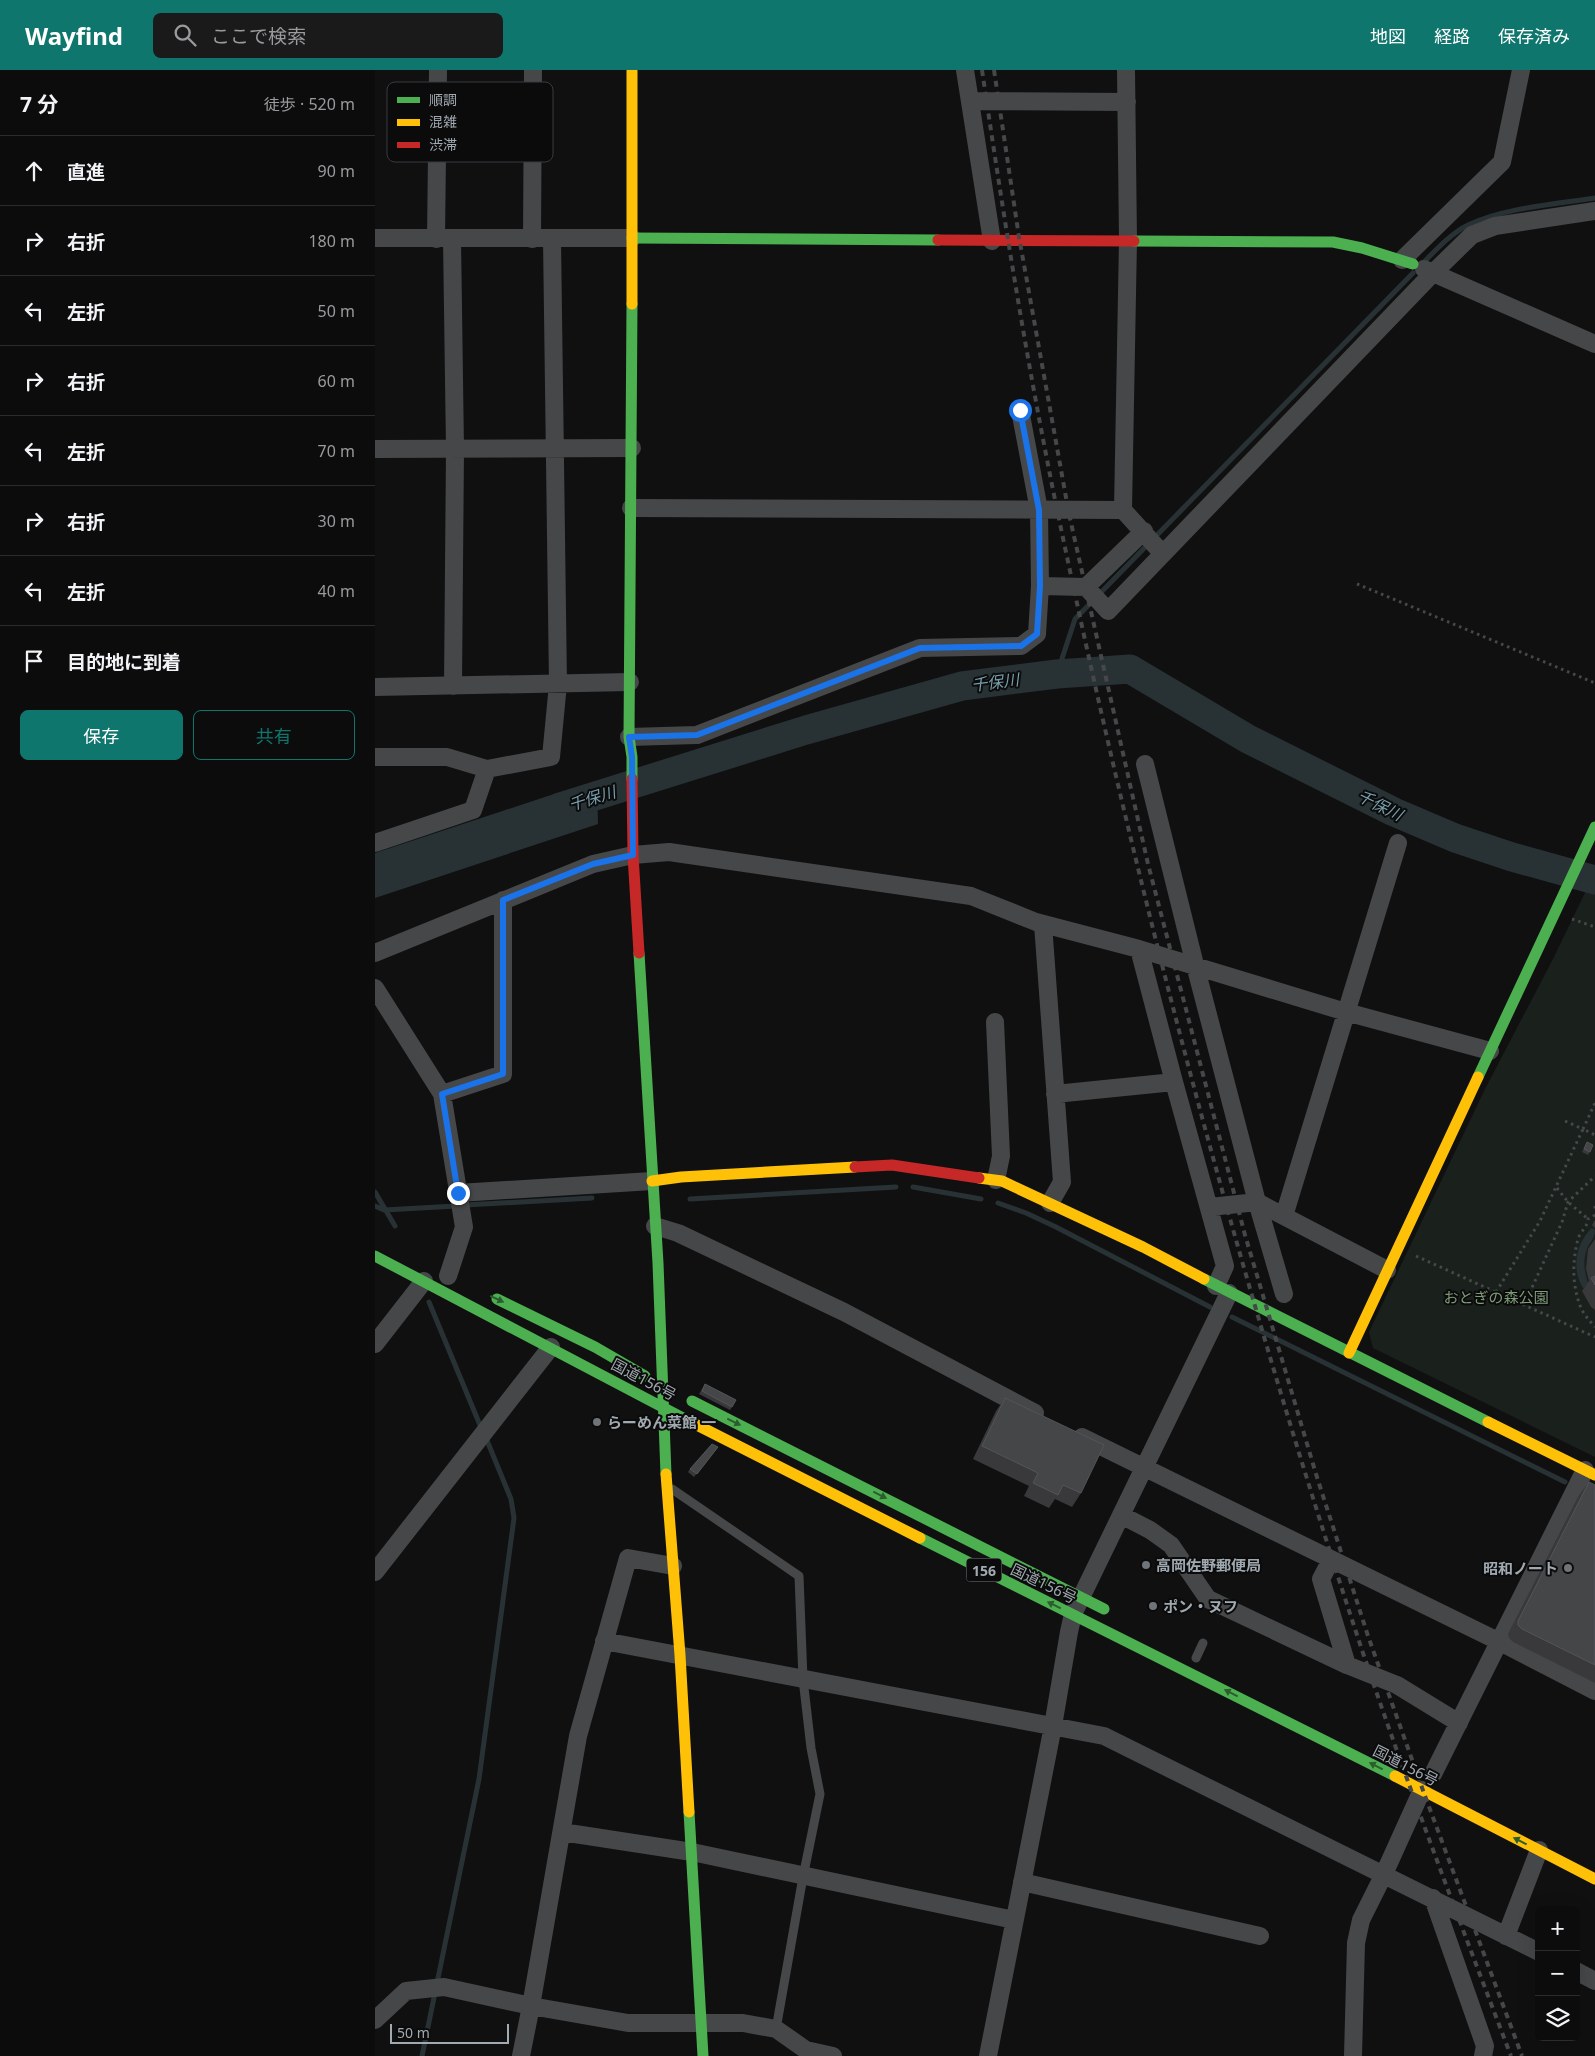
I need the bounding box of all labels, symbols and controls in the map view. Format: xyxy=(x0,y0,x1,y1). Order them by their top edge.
search box xyxy=(153,13,503,58)
text: Wayfind xyxy=(25,19,123,52)
icon: search xyxy=(171,21,199,49)
text: ここで検索 xyxy=(211,23,306,49)
text: 地図 xyxy=(1370,24,1406,48)
text: 経路 xyxy=(1434,24,1470,48)
text: 保存済み xyxy=(1498,24,1570,48)
legend xyxy=(387,82,553,162)
text: 7 分 xyxy=(20,90,58,118)
text: 順調 xyxy=(429,90,457,109)
text: 徒歩 · 520 m xyxy=(264,93,355,115)
text: 混雑 xyxy=(429,112,457,131)
text: 渋滞 xyxy=(429,135,457,154)
icon: ahead xyxy=(20,157,48,185)
text: 直進 xyxy=(67,159,105,185)
text: 90 m xyxy=(318,160,355,182)
icon: right xyxy=(20,227,48,255)
text: 右折 xyxy=(67,229,105,255)
text: 180 m xyxy=(308,230,355,252)
icon: left xyxy=(20,297,48,325)
text: 左折 xyxy=(67,299,105,325)
text: 50 m xyxy=(318,300,355,322)
icon: right xyxy=(20,367,48,395)
text: 右折 xyxy=(67,369,105,395)
text: 60 m xyxy=(318,370,355,392)
route start xyxy=(1009,399,1032,422)
icon: left xyxy=(20,437,48,465)
text: 左折 xyxy=(67,439,105,465)
text: 70 m xyxy=(318,440,355,462)
icon: right xyxy=(20,507,48,535)
text: 右折 xyxy=(67,509,105,535)
text: 30 m xyxy=(318,510,355,532)
icon: left xyxy=(20,577,48,605)
text: 左折 xyxy=(67,579,105,605)
text: 40 m xyxy=(318,580,355,602)
icon: arrive xyxy=(20,647,48,675)
text: 目的地に到着 xyxy=(67,649,181,675)
water label: 千保川 xyxy=(970,668,1022,696)
button: 保存 xyxy=(20,710,183,760)
button: 共有 xyxy=(193,710,355,760)
water label: 千保川 xyxy=(566,780,620,816)
water label: 千保川 xyxy=(1354,785,1408,826)
route end xyxy=(447,1182,470,1205)
park label: おとぎの森公園 xyxy=(1443,1287,1549,1307)
one-way arrow xyxy=(490,1295,504,1303)
street label: 国道156号 xyxy=(608,1354,680,1404)
place label: らーめん菜館 一 xyxy=(607,1412,716,1432)
marker: らーめん菜館 一 xyxy=(591,1416,603,1428)
one-way arrow xyxy=(727,1418,741,1426)
one-way arrow xyxy=(872,1491,887,1499)
place label: 高岡佐野郵便局 xyxy=(1156,1555,1261,1575)
road number: 156 xyxy=(967,1558,1001,1582)
place label: 昭和ノート xyxy=(1483,1558,1558,1578)
street label: 国道156号 xyxy=(1008,1559,1080,1607)
marker: 高岡佐野郵便局 xyxy=(1140,1559,1152,1571)
marker: 昭和ノート xyxy=(1562,1562,1574,1574)
place label: ポン・ヌフ xyxy=(1163,1596,1238,1616)
marker: ポン・ヌフ xyxy=(1147,1600,1159,1612)
one-way arrow xyxy=(1047,1601,1061,1609)
one-way arrow xyxy=(1223,1689,1238,1698)
street label: 国道156号 xyxy=(1370,1740,1442,1790)
one-way arrow xyxy=(1369,1762,1383,1770)
one-way arrow xyxy=(1513,1837,1528,1845)
map controls xyxy=(1535,1906,1580,2041)
button: + xyxy=(1535,1906,1580,1951)
button: − xyxy=(1535,1951,1580,1996)
button: layers xyxy=(1535,1996,1580,2041)
scale bar xyxy=(390,2021,509,2044)
text: 50 m xyxy=(397,2023,430,2042)

